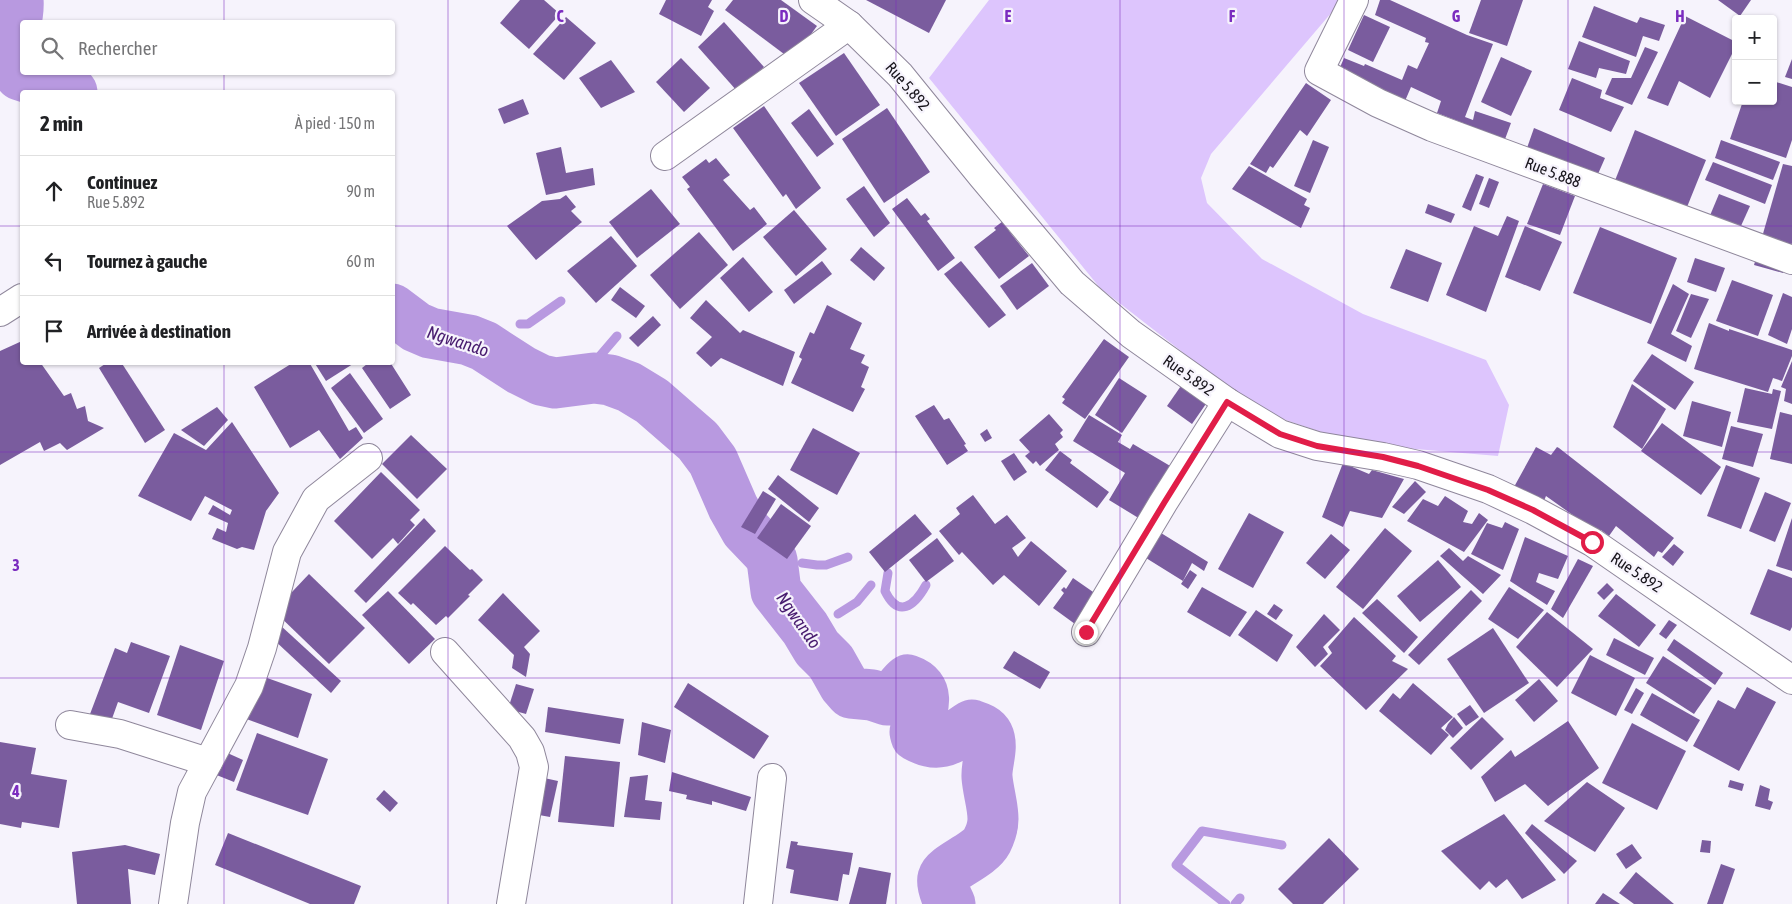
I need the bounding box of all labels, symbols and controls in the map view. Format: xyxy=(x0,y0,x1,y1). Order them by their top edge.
text: C xyxy=(556,7,564,25)
text: D xyxy=(780,7,789,25)
text: E xyxy=(1005,7,1012,25)
text: F xyxy=(1229,7,1236,25)
text: G xyxy=(1452,7,1461,25)
text: H xyxy=(1675,7,1685,25)
map controls xyxy=(1732,15,1777,105)
button: + xyxy=(1732,15,1777,60)
search box xyxy=(20,20,395,75)
icon: search xyxy=(38,34,66,62)
text: Rechercher xyxy=(78,37,157,59)
street label: Rue 5.892 xyxy=(882,58,934,114)
button: − xyxy=(1732,60,1777,105)
text: 2 min xyxy=(40,111,83,135)
text: À pied · 150 m xyxy=(295,114,375,132)
street label: Rue 5.888 xyxy=(1523,153,1583,191)
text: Continuez xyxy=(87,171,157,193)
icon: ahead xyxy=(40,177,68,205)
text: 90 m xyxy=(346,182,375,200)
text: Rue 5.892 xyxy=(87,193,145,211)
icon: left xyxy=(40,247,68,275)
text: Tournez à gauche xyxy=(87,250,207,272)
text: 60 m xyxy=(346,252,375,270)
icon: arrive xyxy=(40,317,68,345)
text: Arrivée à destination xyxy=(87,320,231,342)
water label: Ngwando xyxy=(424,321,492,361)
street label: Rue 5.892 xyxy=(1160,351,1218,399)
route start xyxy=(1581,531,1604,554)
street label: Rue 5.892 xyxy=(1608,548,1666,596)
text: 3 xyxy=(12,556,20,574)
water label: Ngwando xyxy=(772,588,826,652)
route end xyxy=(1075,621,1098,644)
text: 4 xyxy=(11,782,20,800)

